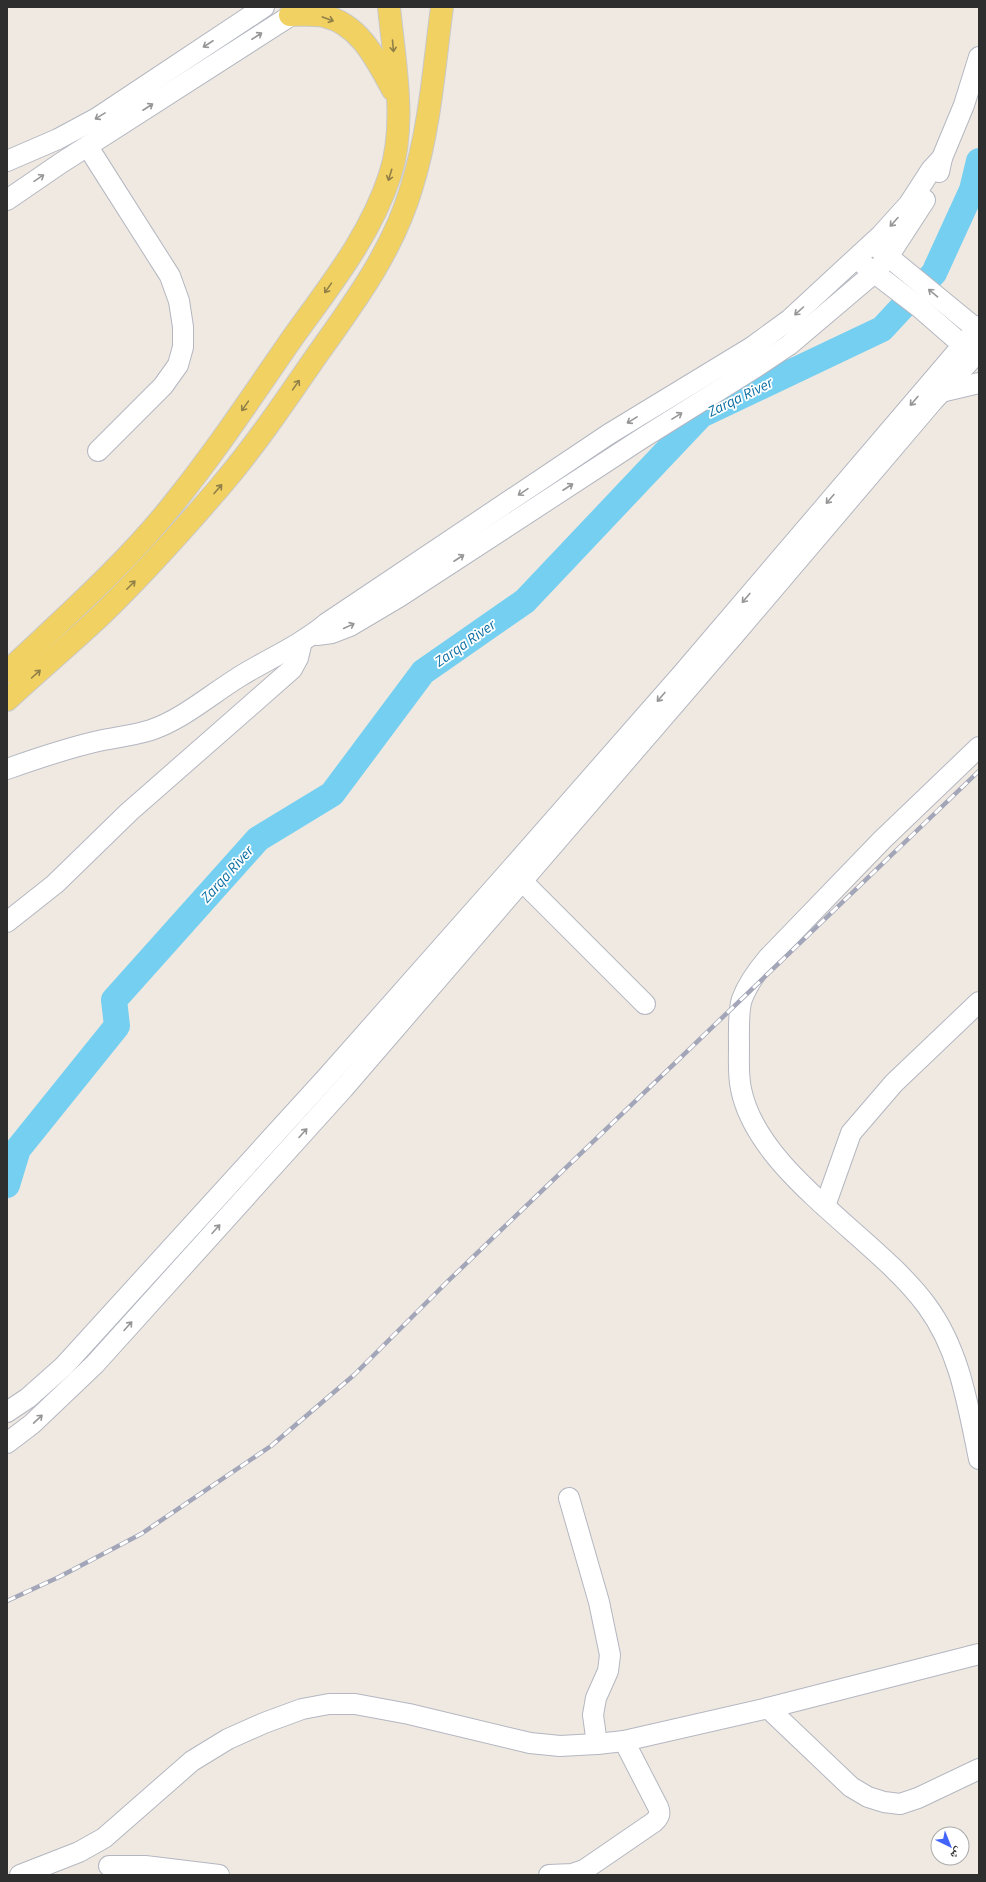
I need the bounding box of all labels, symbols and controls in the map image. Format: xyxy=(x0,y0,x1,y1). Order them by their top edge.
one-way arrow xyxy=(322,15,334,23)
one-way arrow xyxy=(251,32,262,40)
one-way arrow xyxy=(389,39,396,52)
one-way arrow xyxy=(203,40,214,48)
one-way arrow xyxy=(142,103,154,111)
one-way arrow xyxy=(94,112,106,120)
one-way arrow xyxy=(386,168,393,181)
one-way arrow xyxy=(33,174,44,182)
one-way arrow xyxy=(889,217,898,227)
one-way arrow xyxy=(324,283,332,294)
one-way arrow xyxy=(928,289,939,298)
one-way arrow xyxy=(794,306,804,316)
water label: Zarqa River xyxy=(703,372,777,423)
one-way arrow xyxy=(292,379,300,390)
one-way arrow xyxy=(910,395,919,406)
one-way arrow xyxy=(241,400,249,411)
one-way arrow xyxy=(671,412,683,420)
one-way arrow xyxy=(626,417,638,425)
one-way arrow xyxy=(214,483,223,494)
one-way arrow xyxy=(562,483,573,491)
one-way arrow xyxy=(518,488,529,496)
one-way arrow xyxy=(825,494,834,505)
one-way arrow xyxy=(454,554,465,562)
one-way arrow xyxy=(126,580,136,590)
one-way arrow xyxy=(741,593,750,604)
water label: Zarqa River xyxy=(430,614,501,673)
one-way arrow xyxy=(342,622,354,629)
one-way arrow xyxy=(31,669,41,678)
one-way arrow xyxy=(656,692,666,702)
water label: Zarqa River xyxy=(195,841,259,908)
one-way arrow xyxy=(298,1128,308,1138)
one-way arrow xyxy=(211,1224,220,1235)
one-way arrow xyxy=(124,1320,133,1331)
one-way arrow xyxy=(33,1414,43,1423)
north arrow xyxy=(930,1826,970,1866)
text: ش xyxy=(947,1843,966,1863)

